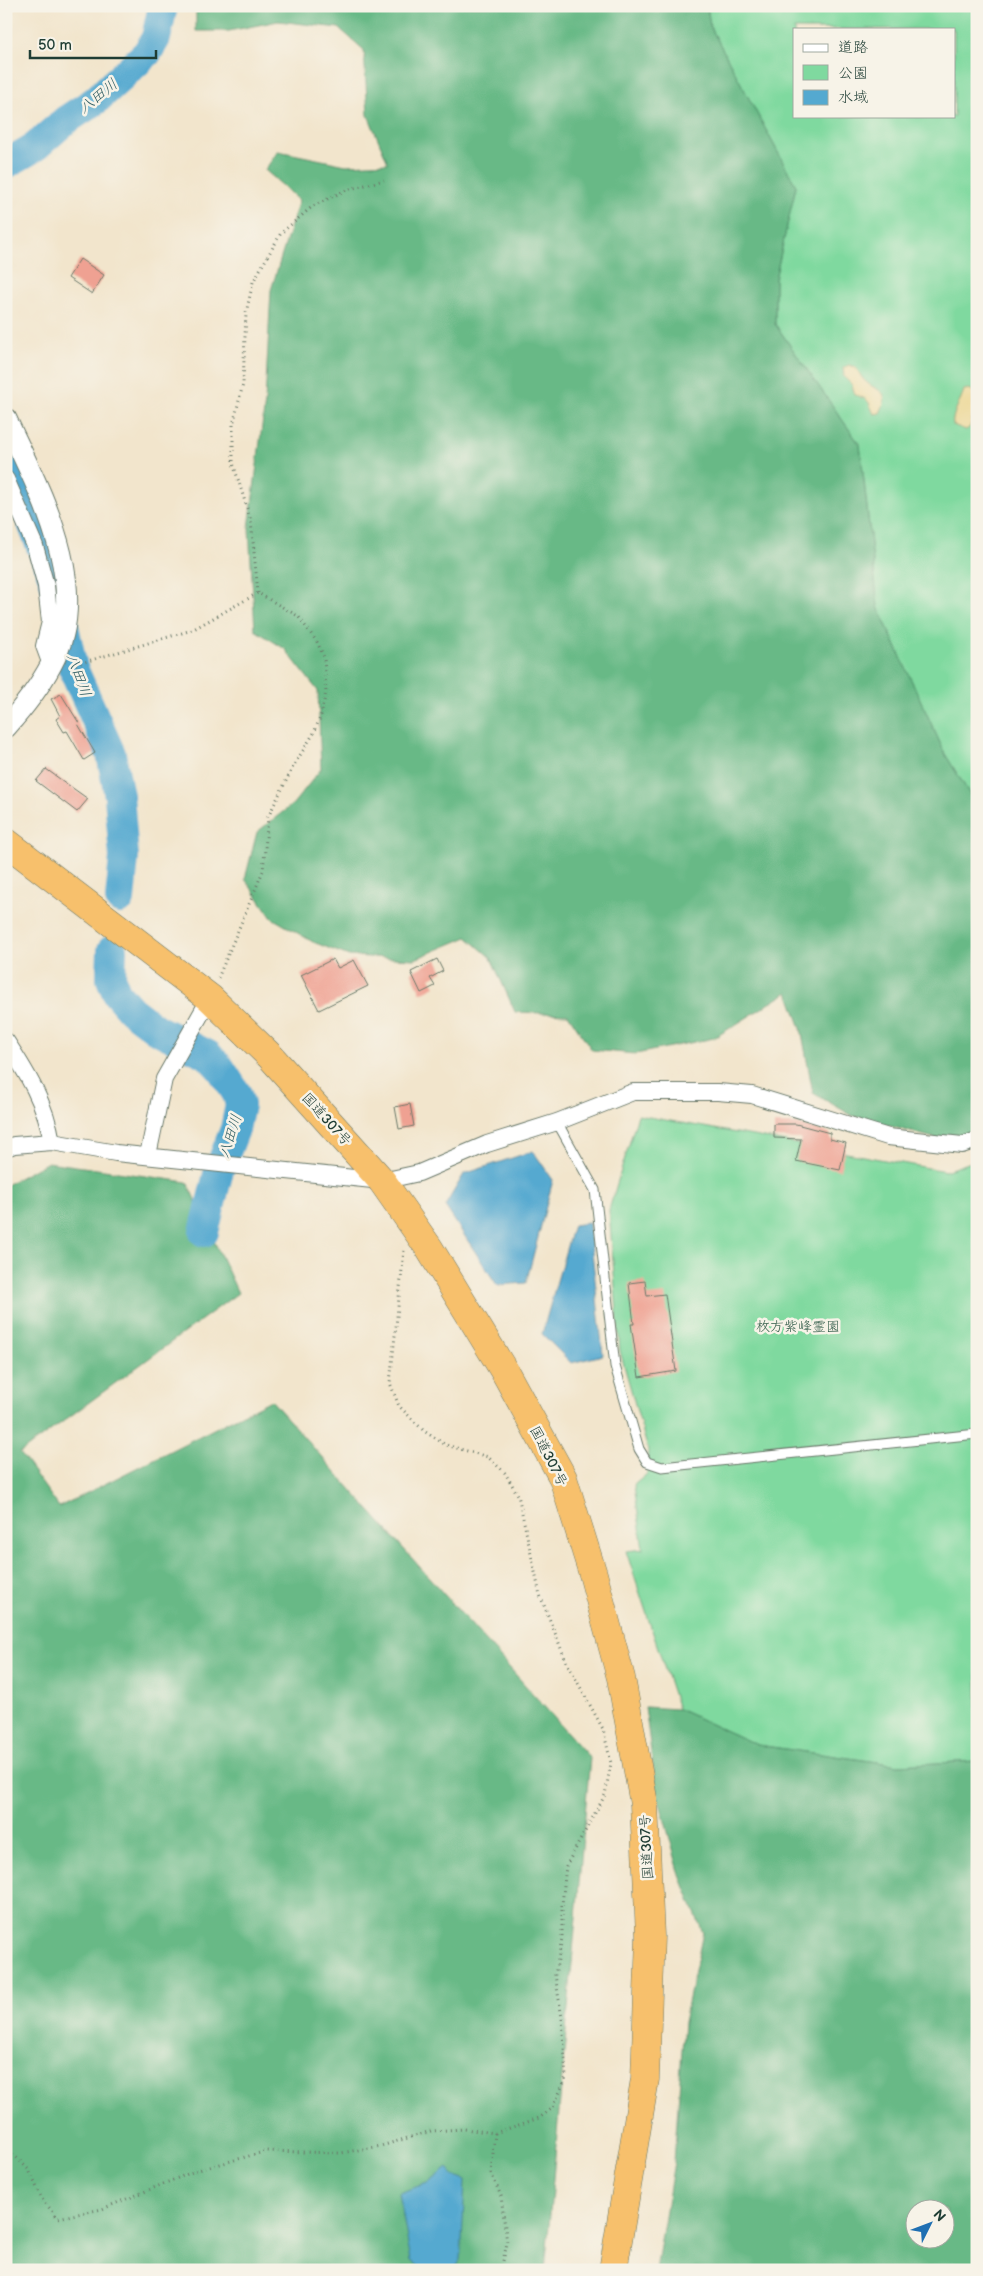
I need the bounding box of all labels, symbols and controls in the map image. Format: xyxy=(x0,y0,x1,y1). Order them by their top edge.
scale bar xyxy=(30,28,156,60)
legend xyxy=(793,28,956,118)
text: 50 m xyxy=(38,36,72,55)
text: 道路 xyxy=(838,38,868,57)
text: 公園 xyxy=(838,64,868,83)
water label: 八田川 xyxy=(75,75,122,118)
text: 水域 xyxy=(838,88,868,107)
water label: 八田川 xyxy=(62,651,95,700)
street label: 国道307号 xyxy=(298,1089,355,1149)
water label: 八田川 xyxy=(214,1112,246,1160)
park label: 枚方紫峰霊園 xyxy=(756,1318,840,1335)
street label: 国道307号 xyxy=(526,1423,571,1489)
street label: 国道307号 xyxy=(636,1814,657,1880)
north arrow xyxy=(906,2198,956,2248)
text: N xyxy=(929,2206,949,2225)

